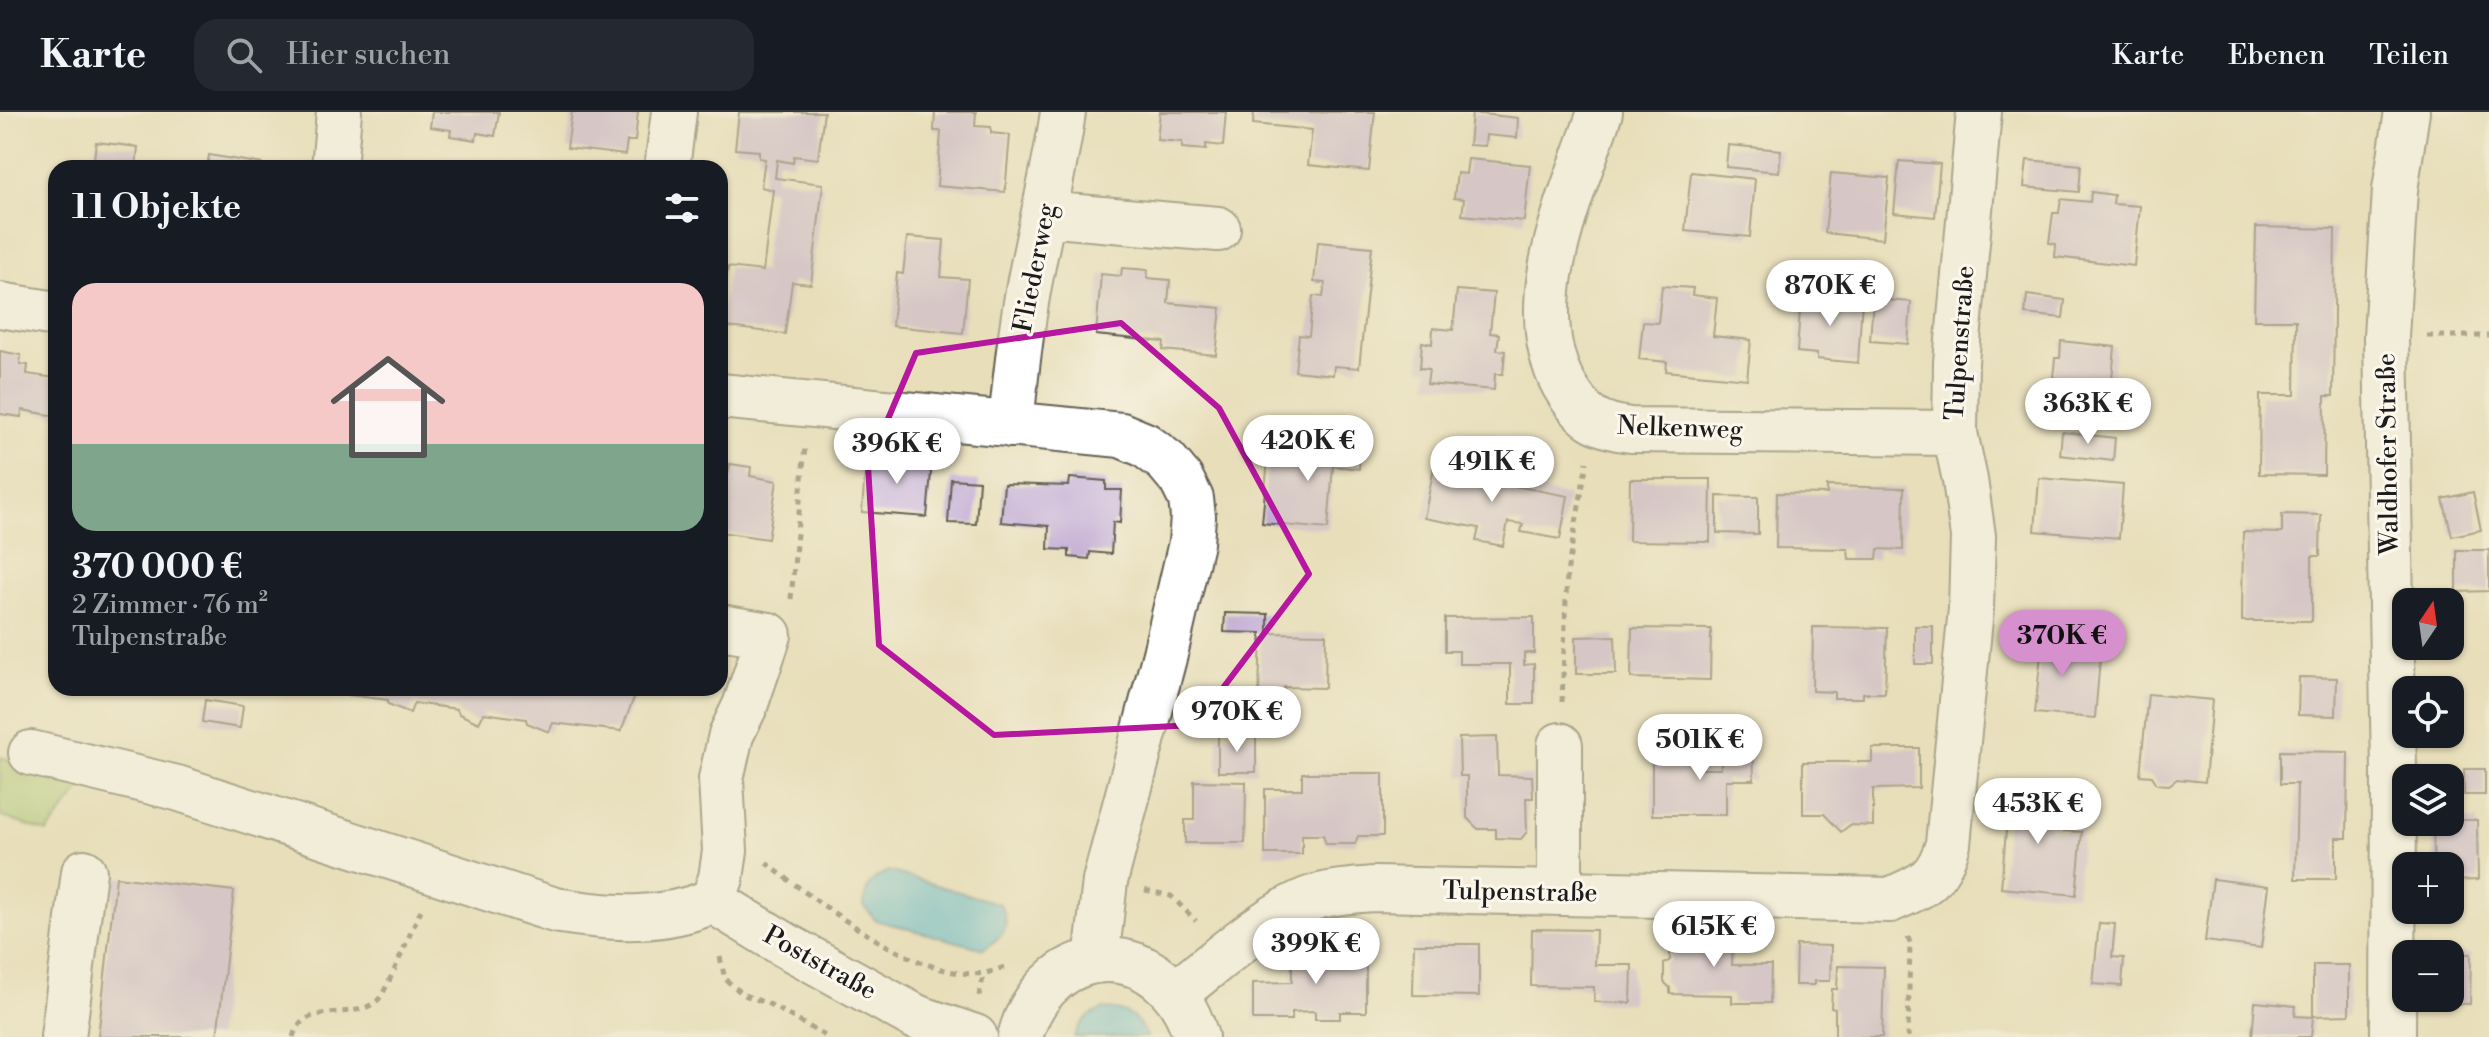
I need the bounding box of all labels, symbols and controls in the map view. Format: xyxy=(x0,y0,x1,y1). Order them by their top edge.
search box xyxy=(194,19,754,91)
text: Karte xyxy=(40,32,146,79)
icon: search xyxy=(222,33,266,77)
text: Hier suchen xyxy=(286,36,450,74)
text: Karte xyxy=(2112,38,2184,73)
text: Ebenen xyxy=(2228,38,2325,73)
text: Teilen xyxy=(2369,38,2449,73)
icon: filters xyxy=(660,186,704,230)
text: 11 Objekte xyxy=(72,187,241,229)
street label: Fliederweg xyxy=(1007,200,1063,335)
pin: 870K € xyxy=(1765,260,1895,328)
street label: Tulpenstraße xyxy=(1939,265,1981,421)
text: 870K € xyxy=(1784,270,1876,302)
icon: home xyxy=(316,335,460,479)
street label: Waldhofer Straße xyxy=(2370,353,2406,556)
pin: 363K € xyxy=(2023,378,2153,446)
text: 363K € xyxy=(2043,388,2133,420)
street label: Nelkenweg xyxy=(1616,410,1744,446)
pin: 420K € xyxy=(1243,415,1373,483)
pin: 396K € xyxy=(832,418,962,486)
text: 420K € xyxy=(1261,425,1355,457)
text: 396K € xyxy=(852,428,942,460)
pin: 491K € xyxy=(1427,436,1557,504)
text: 491K € xyxy=(1448,446,1536,478)
text: 370 000 € xyxy=(72,547,243,589)
north arrow xyxy=(2392,588,2464,660)
map controls xyxy=(2392,588,2464,1012)
text: 2 Zimmer · 76 m² xyxy=(72,589,268,621)
pin: 370K € xyxy=(1997,610,2127,678)
text: 370K € xyxy=(2017,620,2107,652)
text: Tulpenstraße xyxy=(72,621,227,653)
button: locate xyxy=(2392,676,2464,748)
pin: 970K € xyxy=(1172,686,1302,754)
text: 970K € xyxy=(1191,696,1283,728)
pin: 501K € xyxy=(1635,714,1765,782)
text: 501K € xyxy=(1656,724,1744,756)
button: layers xyxy=(2392,764,2464,836)
pin: 453K € xyxy=(1973,778,2103,846)
text: 453K € xyxy=(1992,788,2084,820)
button: + xyxy=(2392,852,2464,924)
street label: Tulpenstraße xyxy=(1442,875,1598,909)
pin: 615K € xyxy=(1649,901,1779,969)
text: 615K € xyxy=(1671,911,1757,943)
pin: 399K € xyxy=(1251,918,1381,986)
street label: Poststraße xyxy=(758,919,882,1007)
text: 399K € xyxy=(1271,928,1361,960)
button: − xyxy=(2392,940,2464,1012)

